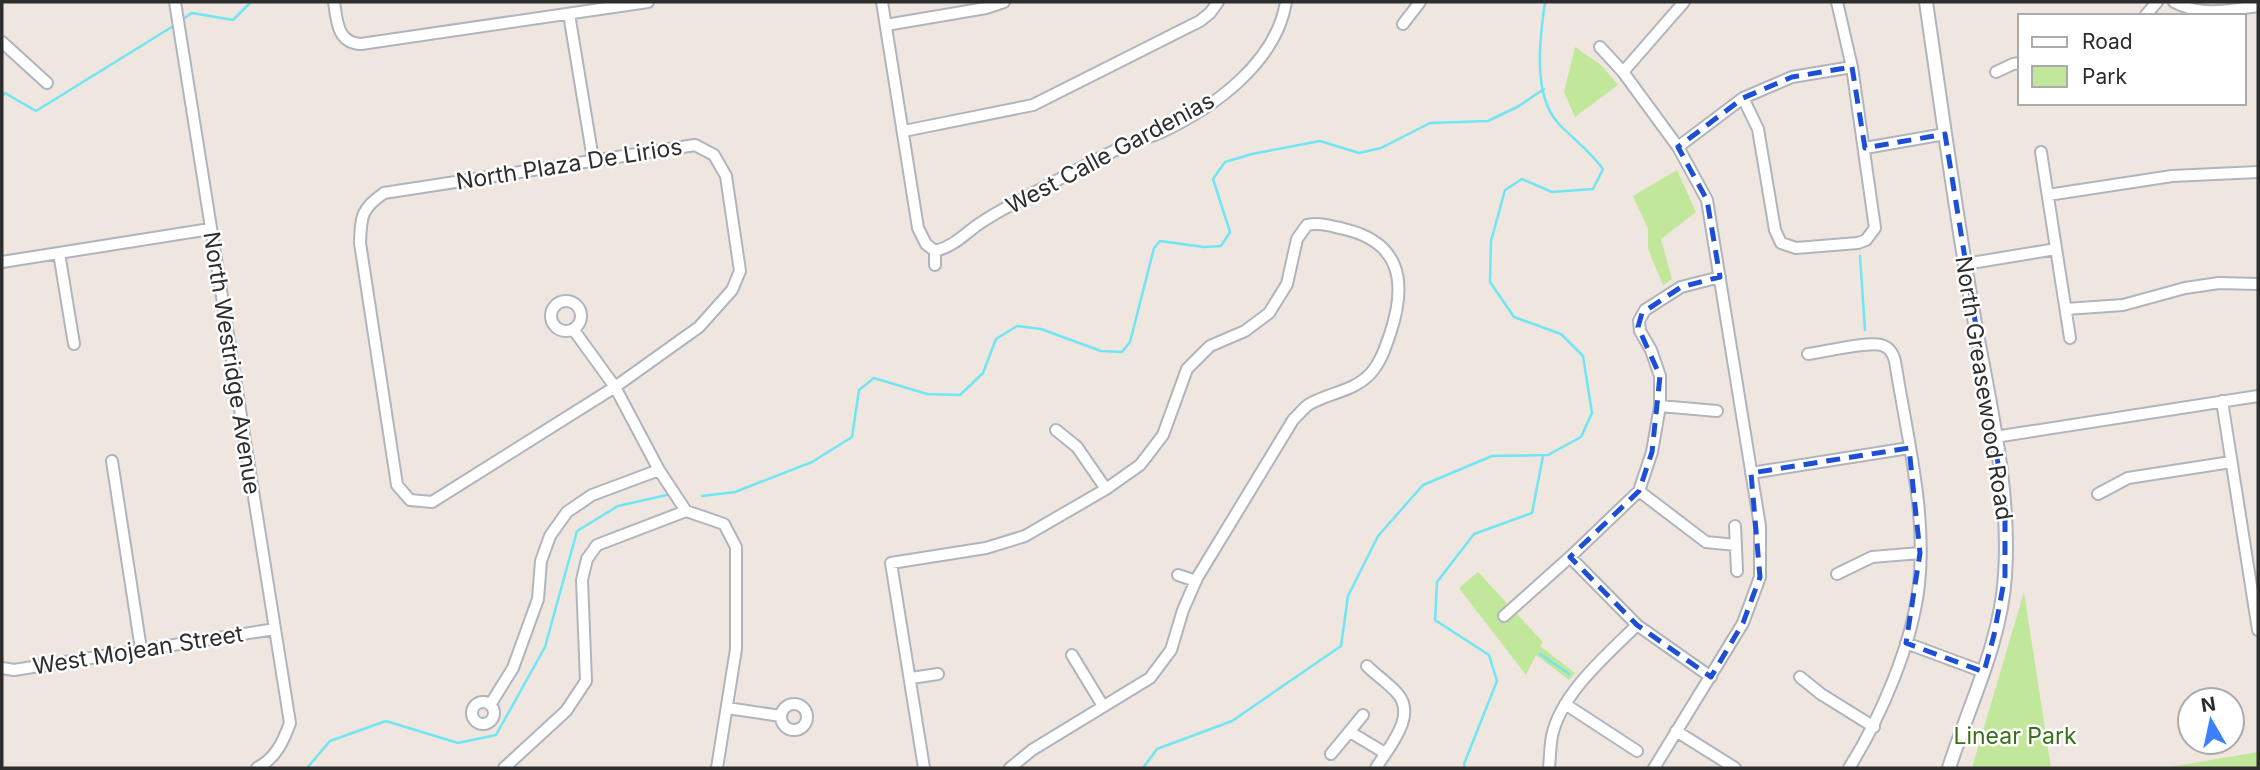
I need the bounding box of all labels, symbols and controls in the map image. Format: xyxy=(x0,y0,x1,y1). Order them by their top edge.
legend xyxy=(2018,14,2246,105)
text: Road xyxy=(2082,29,2133,54)
text: Park xyxy=(2082,64,2127,89)
street label: West Calle Gardenias xyxy=(1001,86,1219,220)
street label: North Plaza De Lirios xyxy=(454,132,684,196)
street label: North Westridge Avenue xyxy=(197,230,267,496)
street label: North Greasewood Road xyxy=(1949,254,2019,522)
street label: West Mojean Street xyxy=(31,619,246,680)
north arrow xyxy=(2176,686,2246,756)
text: N xyxy=(2199,692,2217,717)
park label: Linear Park xyxy=(1953,722,2077,750)

